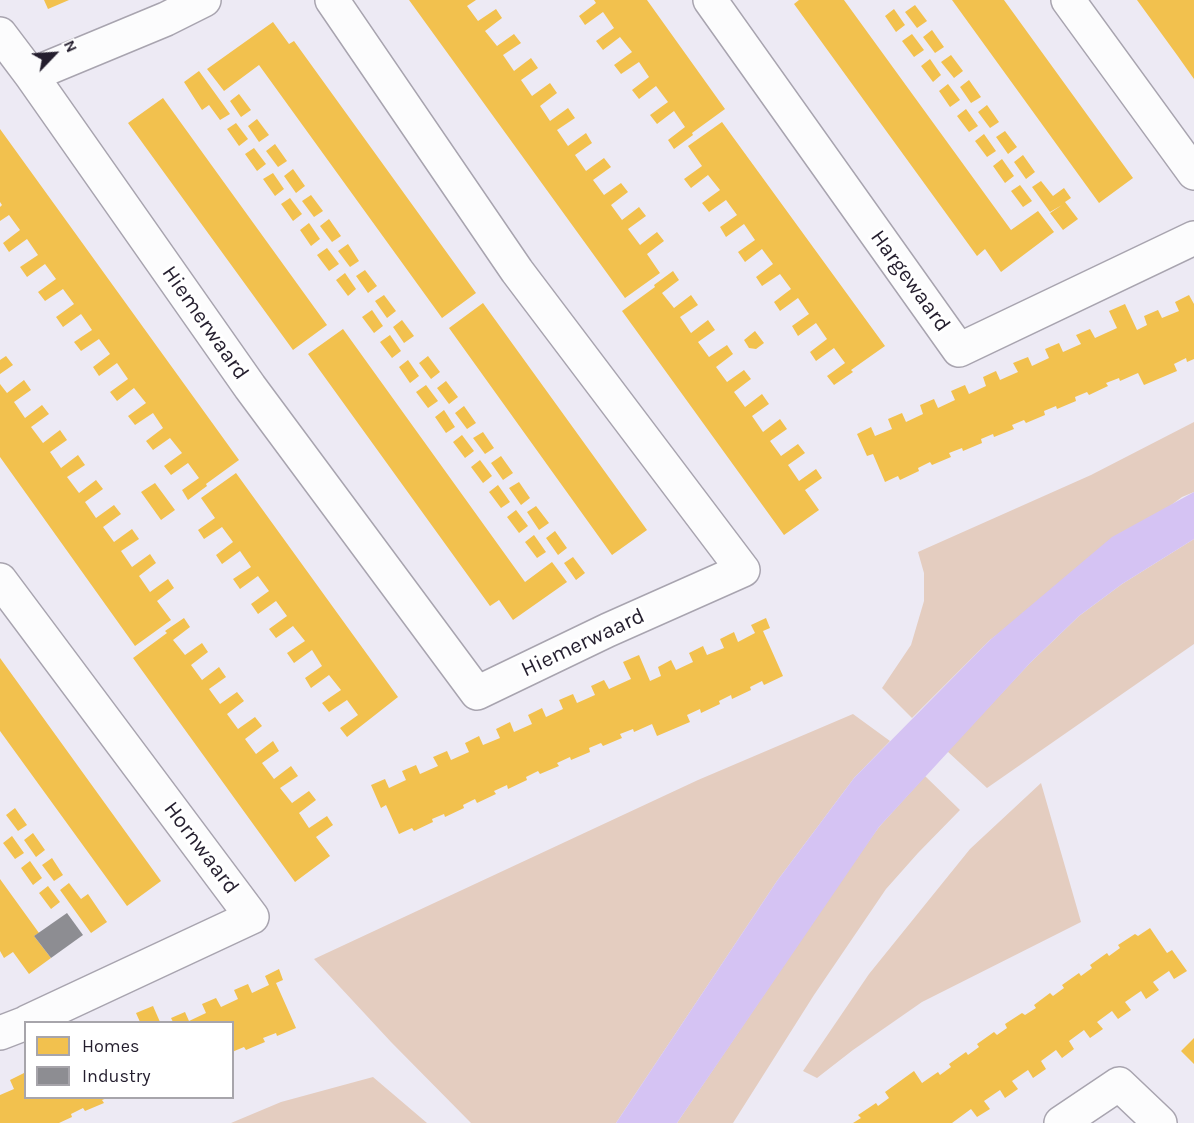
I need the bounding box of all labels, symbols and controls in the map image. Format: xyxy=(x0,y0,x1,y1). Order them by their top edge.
north arrow xyxy=(24,24,84,84)
text: N xyxy=(60,37,82,55)
street label: Hargewaard xyxy=(864,225,956,337)
street label: Hiemerwaard xyxy=(156,261,254,385)
street label: Hiemerwaard xyxy=(517,603,649,683)
street label: Hornwaard xyxy=(158,796,244,900)
legend xyxy=(24,1021,234,1099)
text: Homes xyxy=(82,1035,139,1057)
text: Industry xyxy=(82,1065,151,1087)

